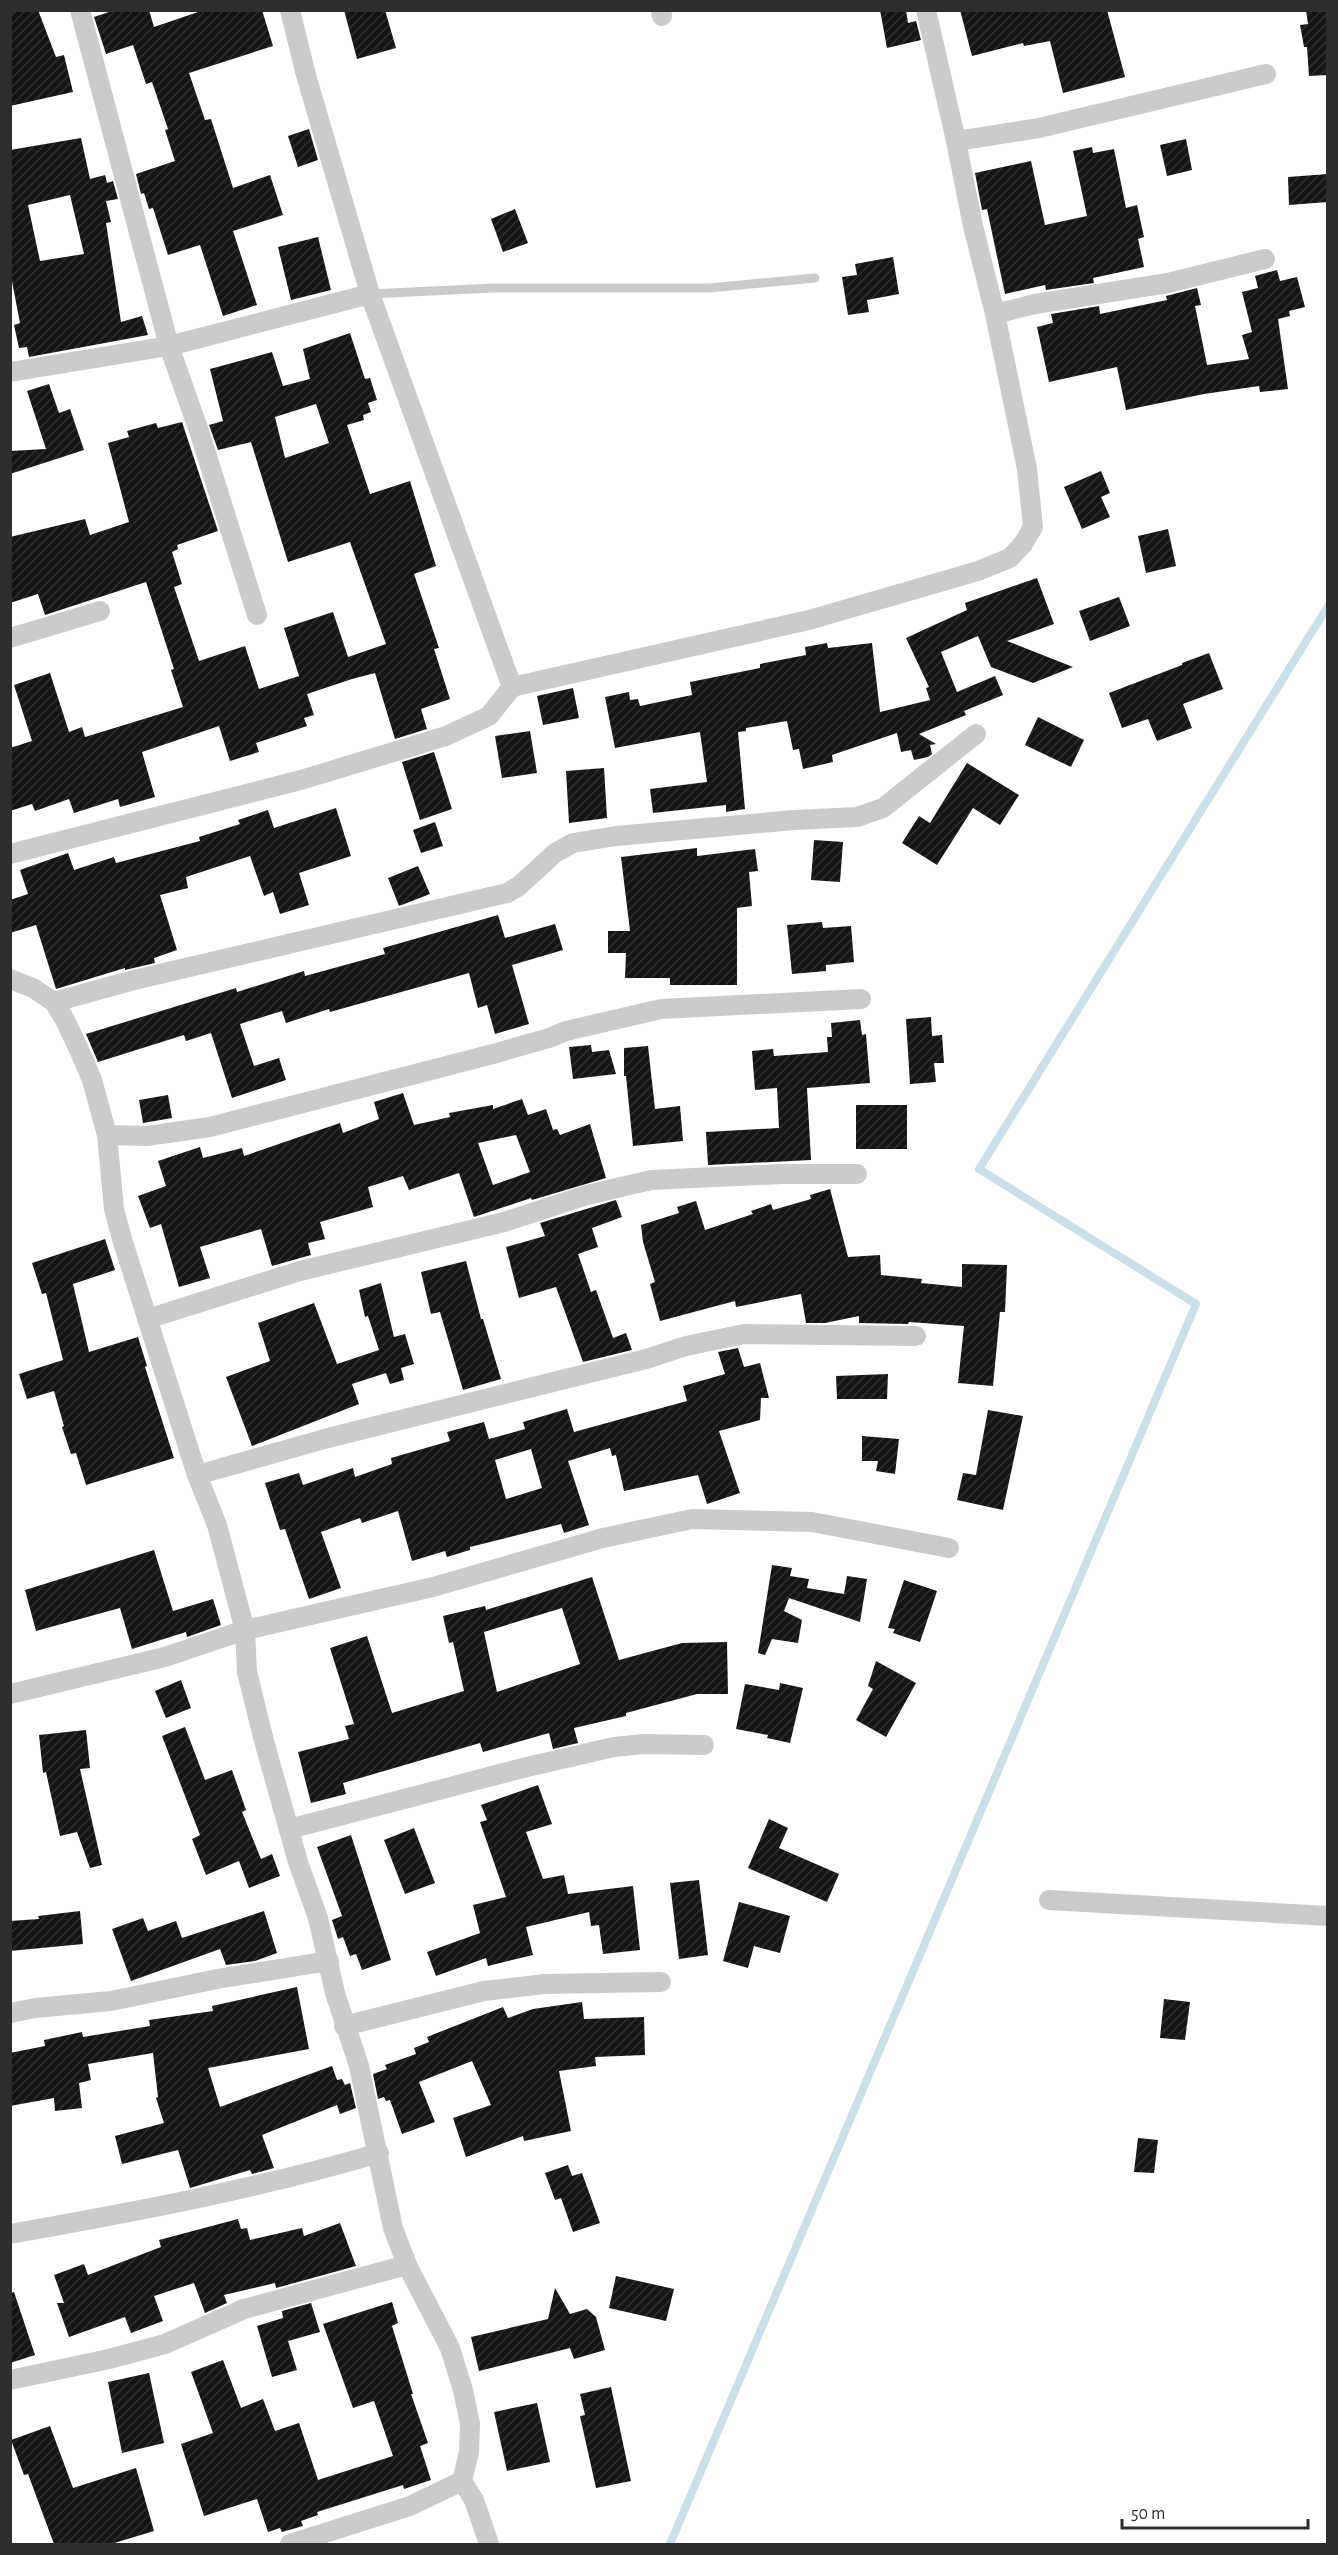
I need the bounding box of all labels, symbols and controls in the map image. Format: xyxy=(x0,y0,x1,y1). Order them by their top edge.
scale bar xyxy=(1122,2492,1308,2530)
text: 50 m xyxy=(1131,2505,1165,2523)

